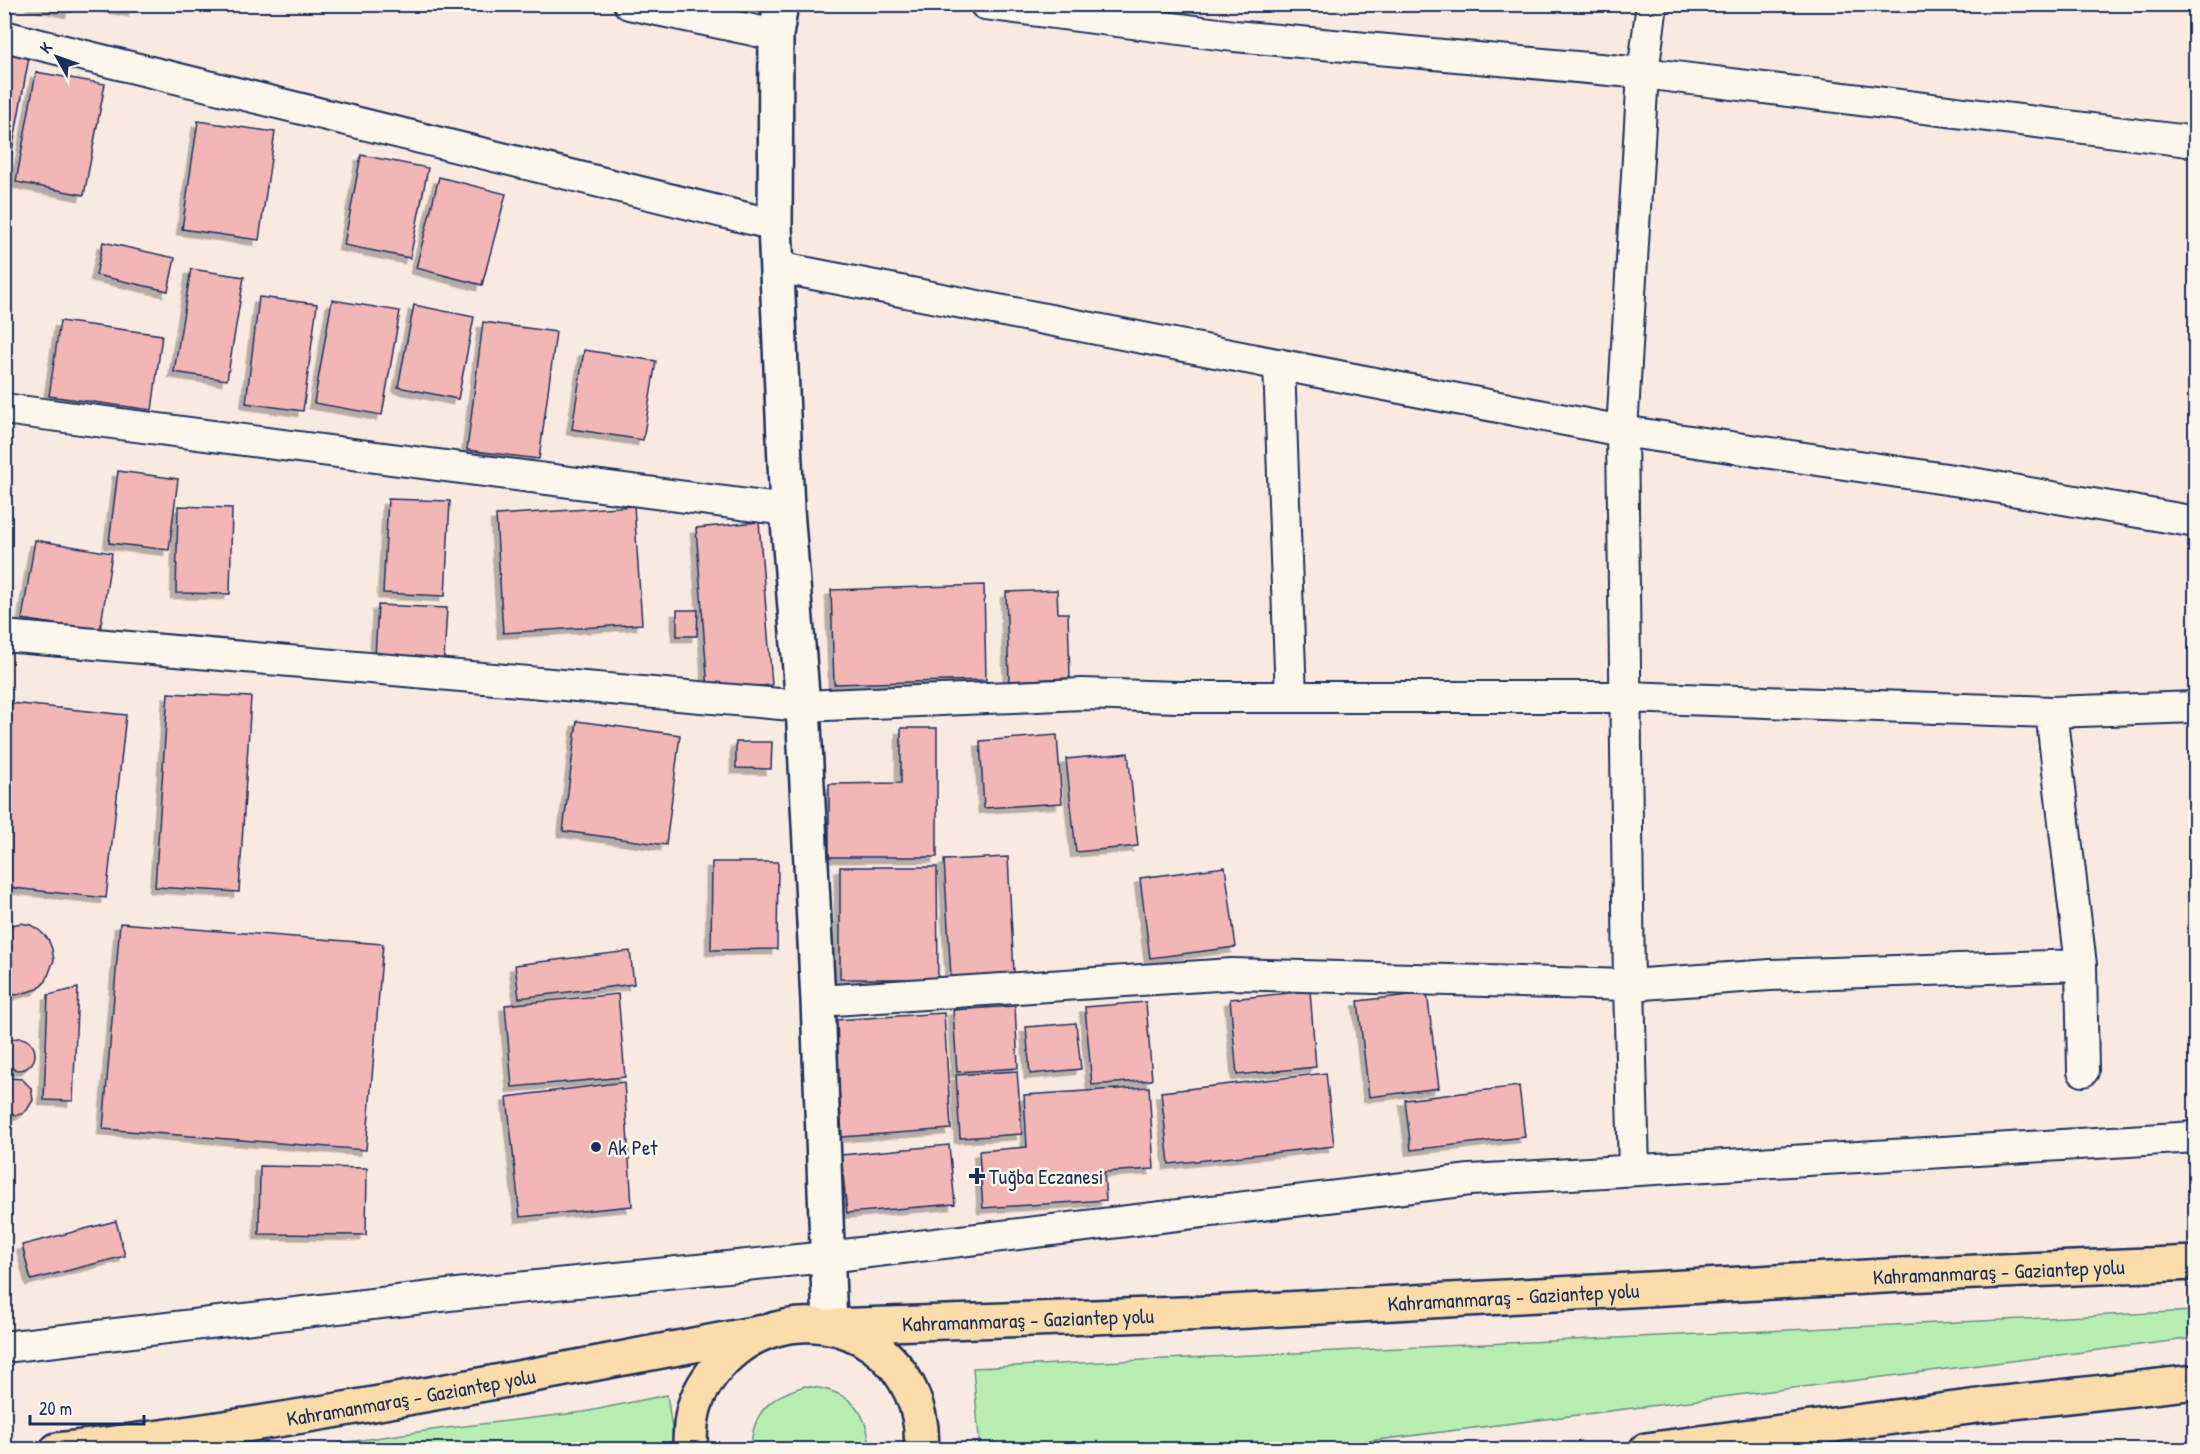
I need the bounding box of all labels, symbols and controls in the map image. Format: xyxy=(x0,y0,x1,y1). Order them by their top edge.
north arrow xyxy=(27,27,87,87)
text: K xyxy=(34,37,57,58)
place label: Ak Pet xyxy=(608,1133,658,1162)
marker: Ak Pet xyxy=(589,1140,603,1154)
place label: Tuğba Eczanesi xyxy=(989,1162,1104,1191)
marker: Tuğba Eczanesi xyxy=(970,1169,984,1183)
street label: Kahramanmaraş - Gaziantep yolu xyxy=(1872,1251,2126,1291)
street label: Kahramanmaraş - Gaziantep yolu xyxy=(1387,1275,1641,1318)
street label: Kahramanmaraş - Gaziantep yolu xyxy=(901,1300,1155,1338)
street label: Kahramanmaraş - Gaziantep yolu xyxy=(284,1360,538,1433)
scale bar xyxy=(30,1388,144,1426)
text: 20 m xyxy=(39,1396,72,1421)

